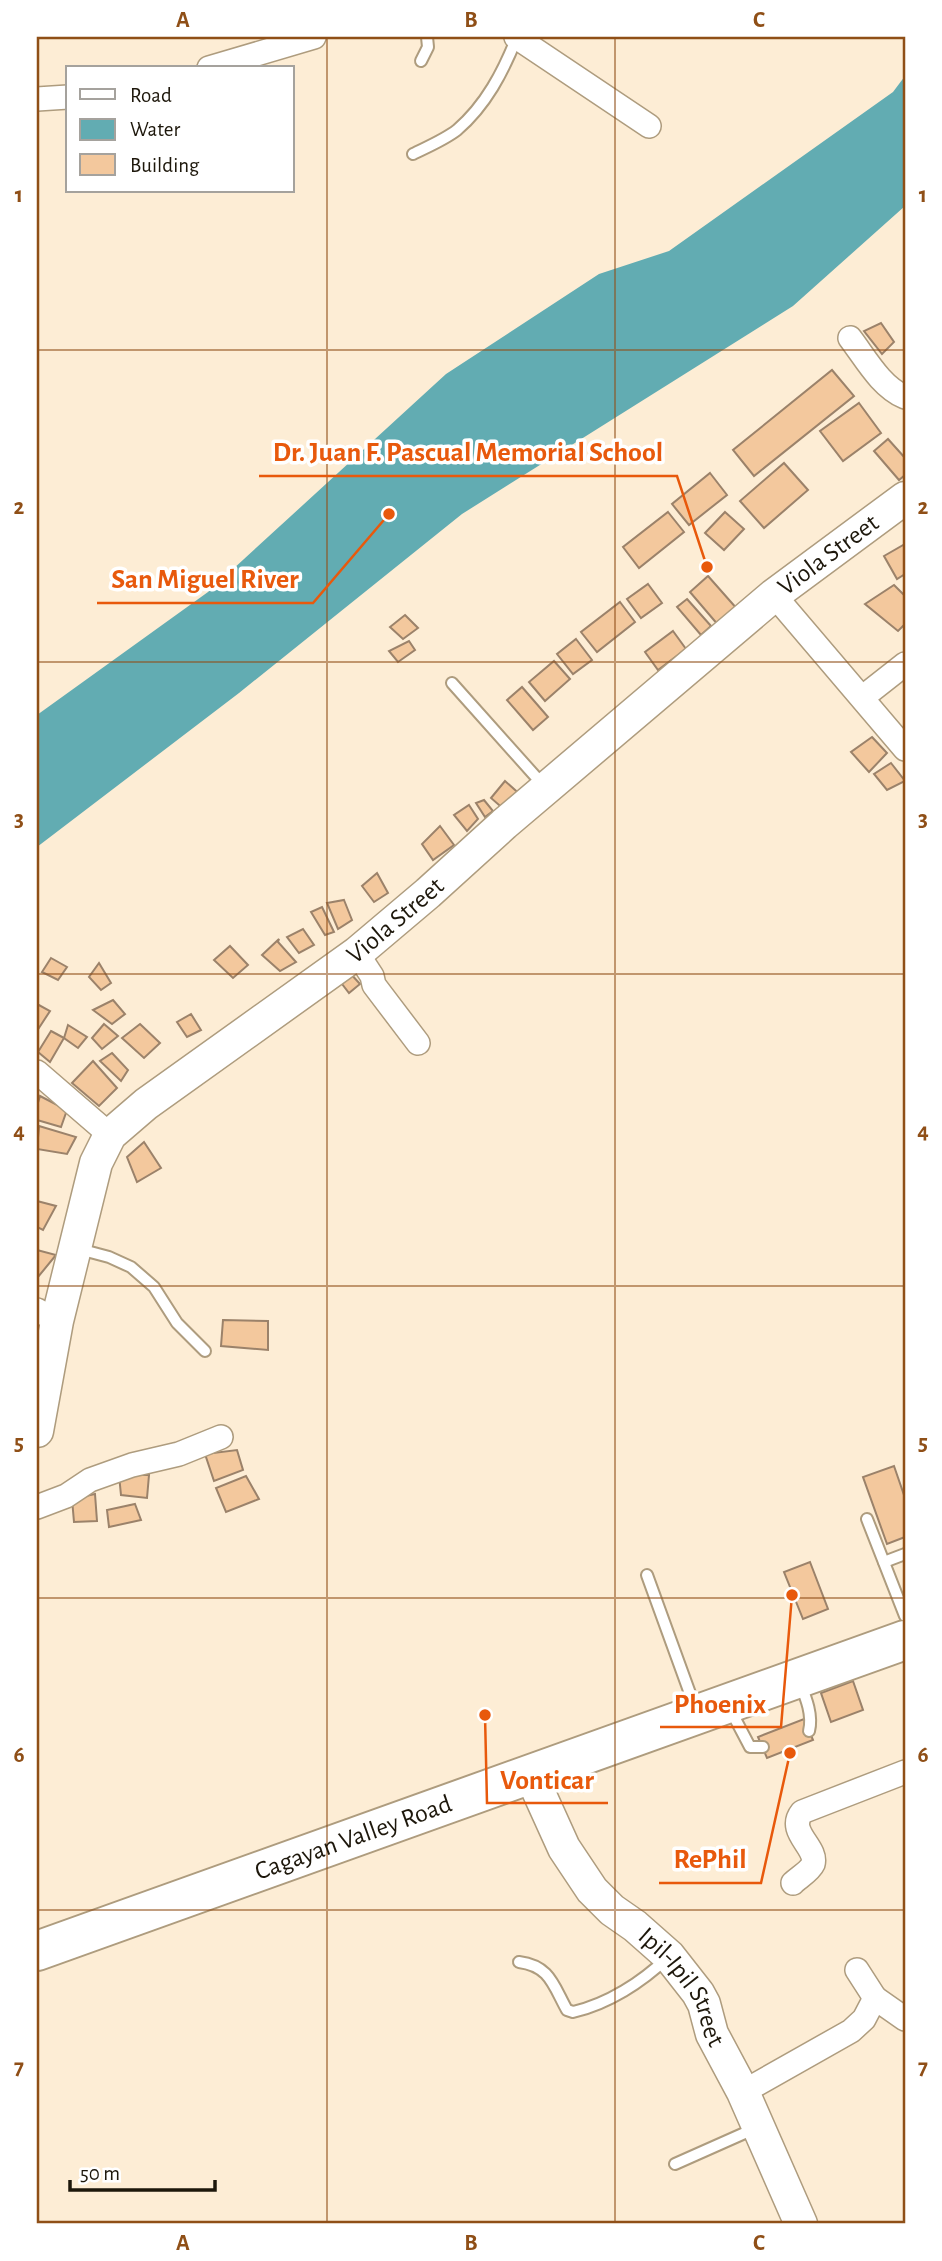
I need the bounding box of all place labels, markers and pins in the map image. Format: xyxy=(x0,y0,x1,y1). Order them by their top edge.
callout: Dr. Juan F. Pascual Memorial School xyxy=(259,427,677,476)
callout: San Miguel River xyxy=(97,554,313,603)
callout: Phoenix xyxy=(660,1678,781,1727)
callout: Vonticar xyxy=(487,1754,608,1803)
callout: RePhil xyxy=(659,1834,761,1883)

